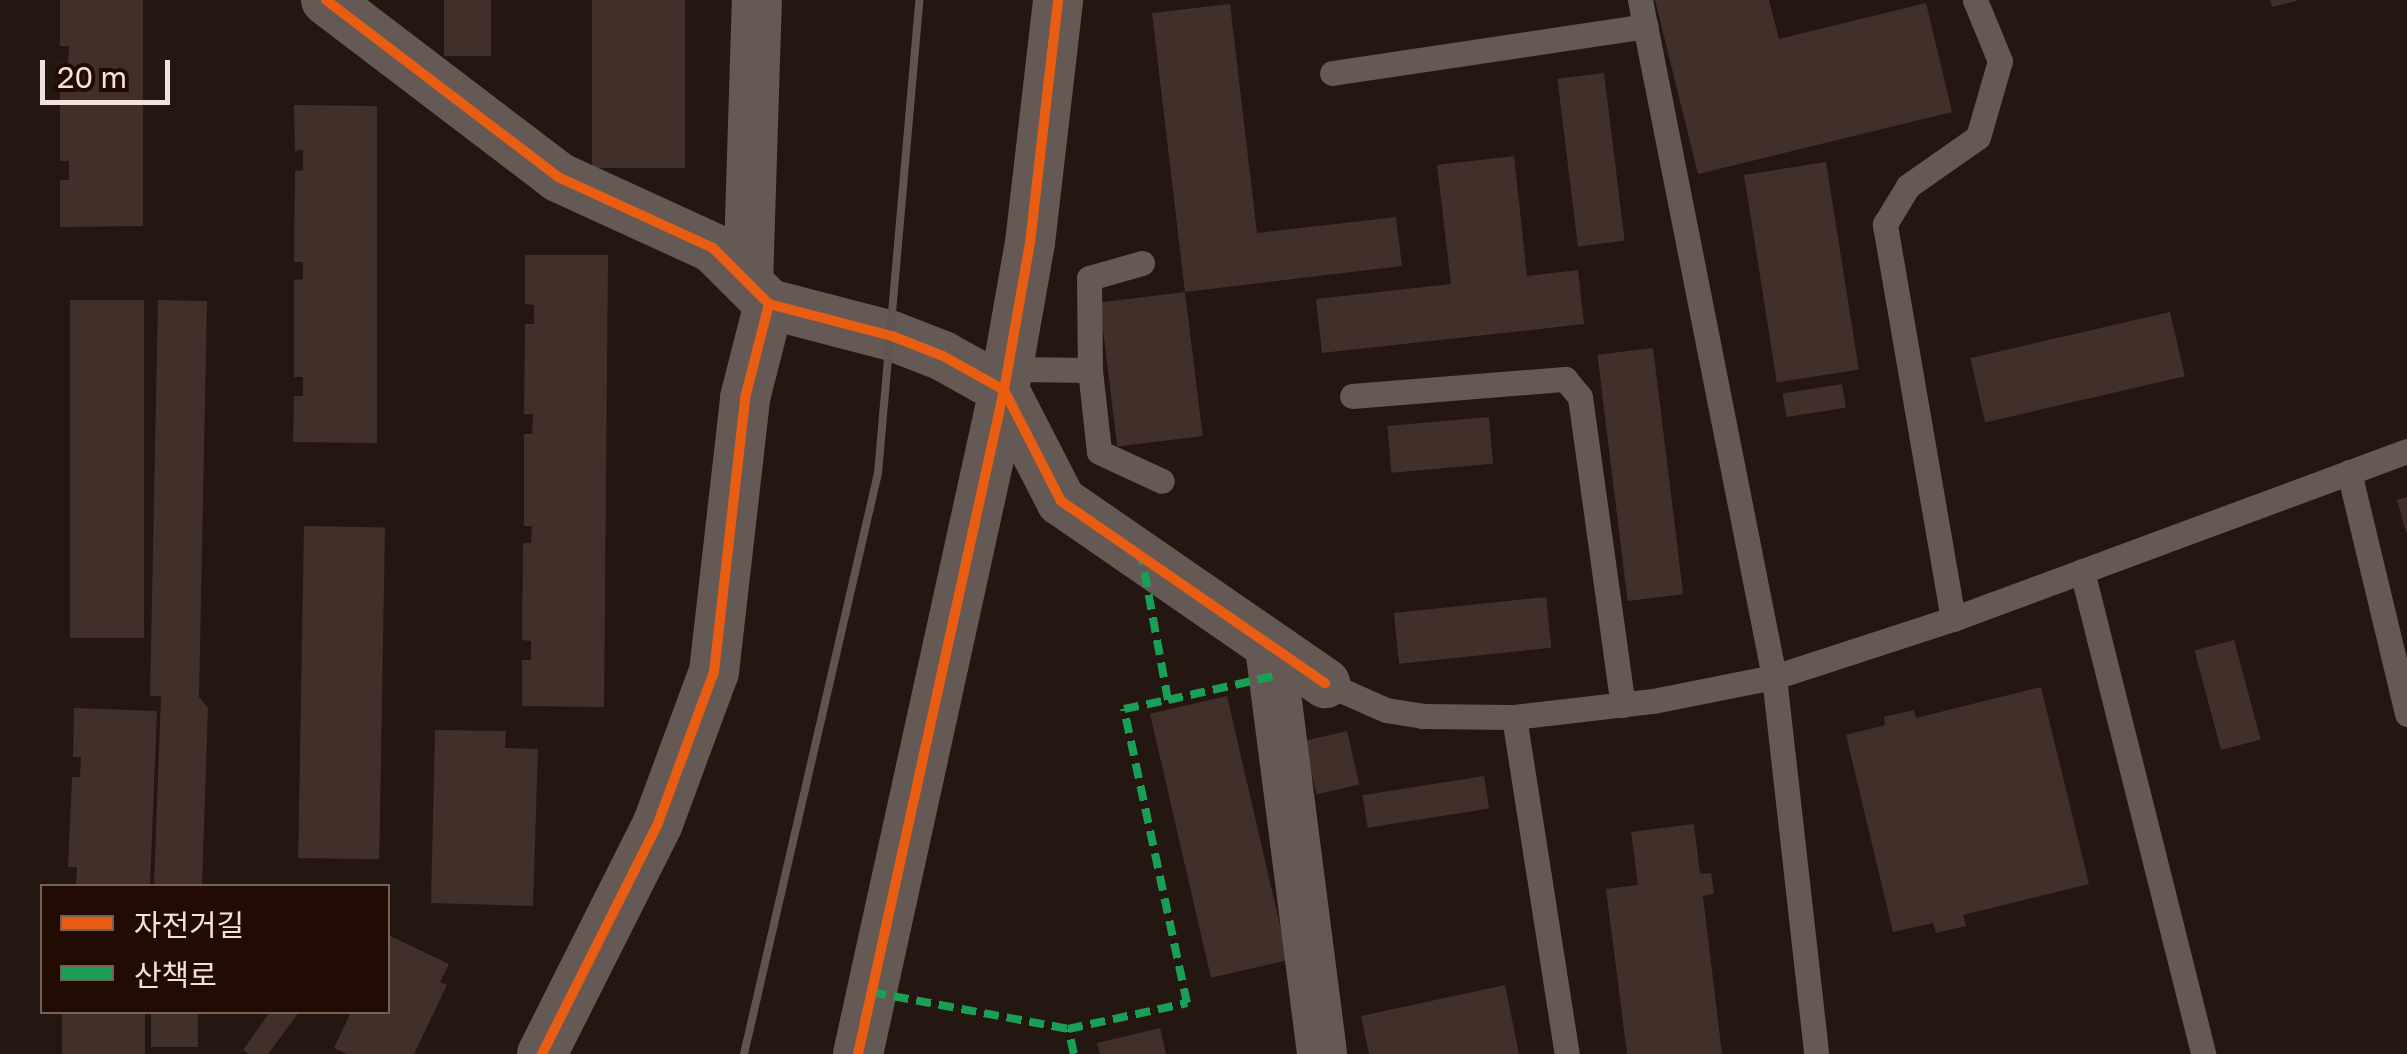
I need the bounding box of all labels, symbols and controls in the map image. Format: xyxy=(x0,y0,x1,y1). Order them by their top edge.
scale bar xyxy=(45,40,175,102)
text: 20 m xyxy=(57,59,127,95)
legend xyxy=(40,884,390,1014)
text: 자전거길 xyxy=(134,907,244,943)
text: 산책로 xyxy=(134,957,217,993)

